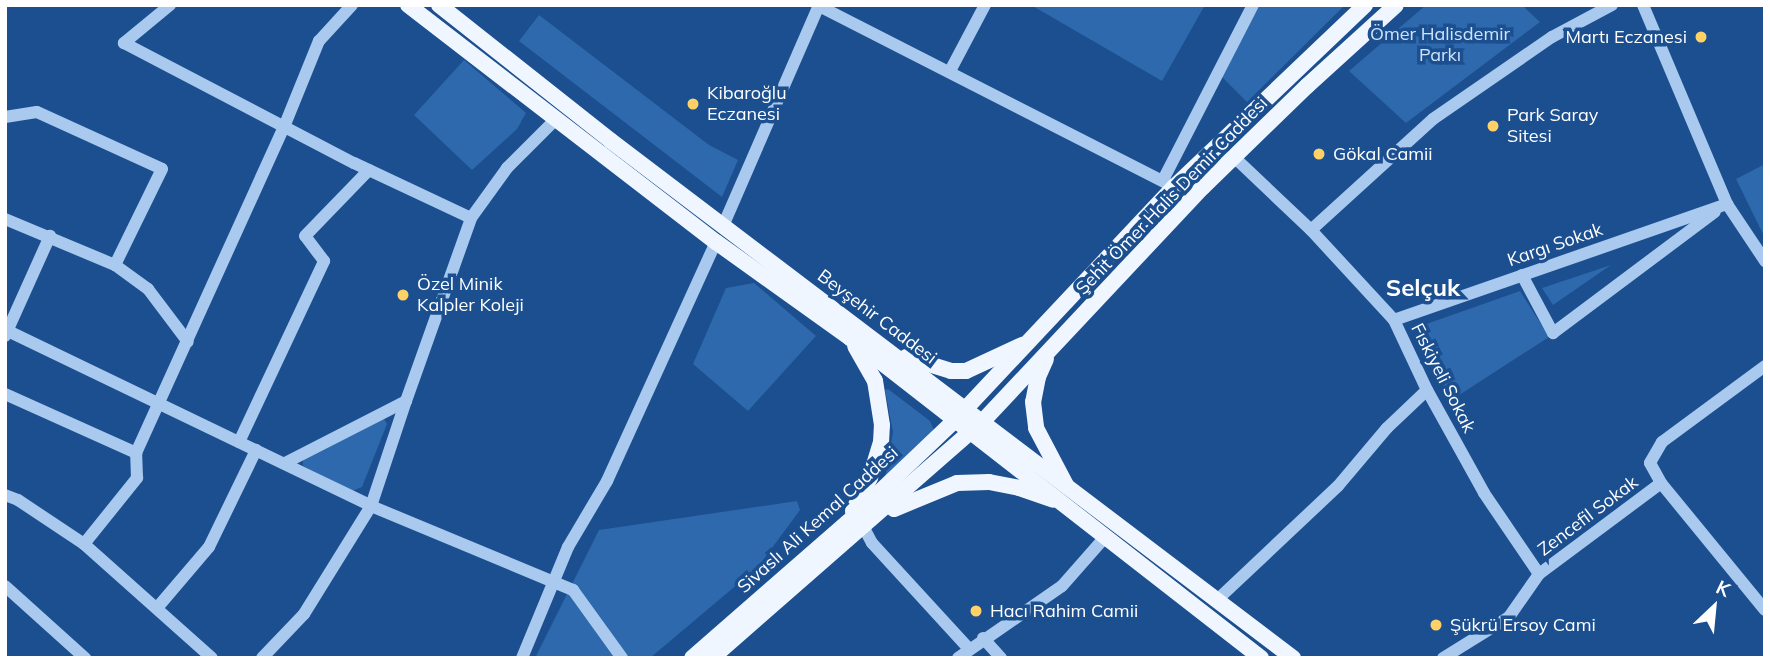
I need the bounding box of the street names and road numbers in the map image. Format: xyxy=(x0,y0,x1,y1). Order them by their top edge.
street label: Şehit Ömer Halis Demir Caddesi xyxy=(1072,93,1272,299)
street label: Kargı Sokak xyxy=(1505,219,1605,271)
street label: Beyşehir Caddesi xyxy=(813,265,941,369)
street label: Fıskiyeli Sokak xyxy=(1406,320,1480,436)
street label: Sivaslı Ali Kemal Caddesi xyxy=(733,442,903,598)
street label: Zencefil Sokak xyxy=(1534,471,1642,561)

